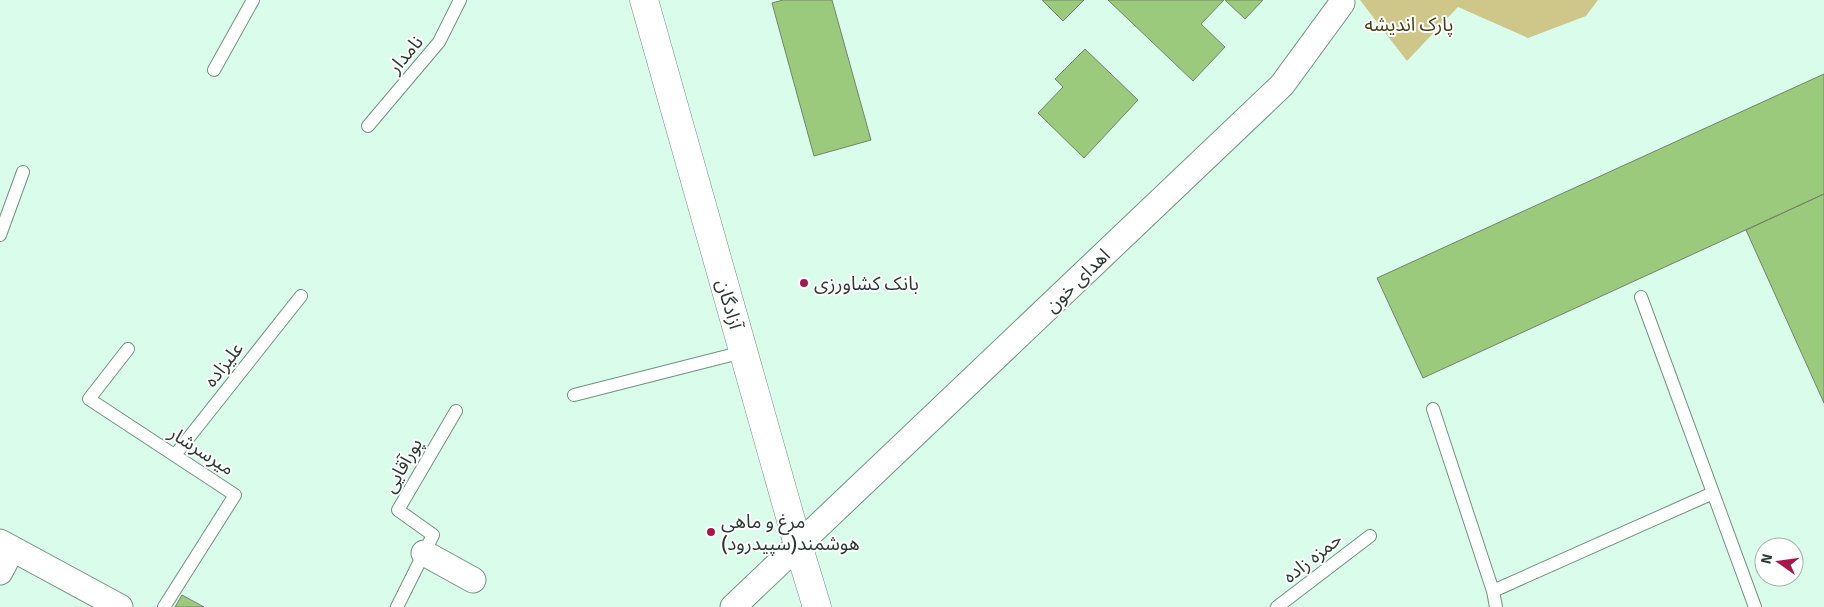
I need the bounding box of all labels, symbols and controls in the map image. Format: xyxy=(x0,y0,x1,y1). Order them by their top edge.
park label: پارک اندیشه xyxy=(1364,13,1454,37)
street label: نامدار xyxy=(382,31,429,79)
street label: اهدای خون xyxy=(1040,244,1115,318)
place label: بانک کشاورزی xyxy=(814,272,919,296)
street label: آزادگان xyxy=(710,276,748,333)
marker: بانک کشاورزی xyxy=(798,277,810,289)
street label: علیزاده xyxy=(199,337,249,392)
street label: میرسرشار xyxy=(163,420,239,481)
street label: پورآقایی xyxy=(378,434,428,497)
place label: مرغ و ماهی هوشمند(سپیدرود) xyxy=(721,510,860,556)
marker: مرغ و ماهی هوشمند(سپیدرود) xyxy=(705,526,717,538)
street label: حمزه زاده xyxy=(1278,527,1347,588)
north arrow xyxy=(1754,537,1804,587)
text: N xyxy=(1757,552,1776,566)

